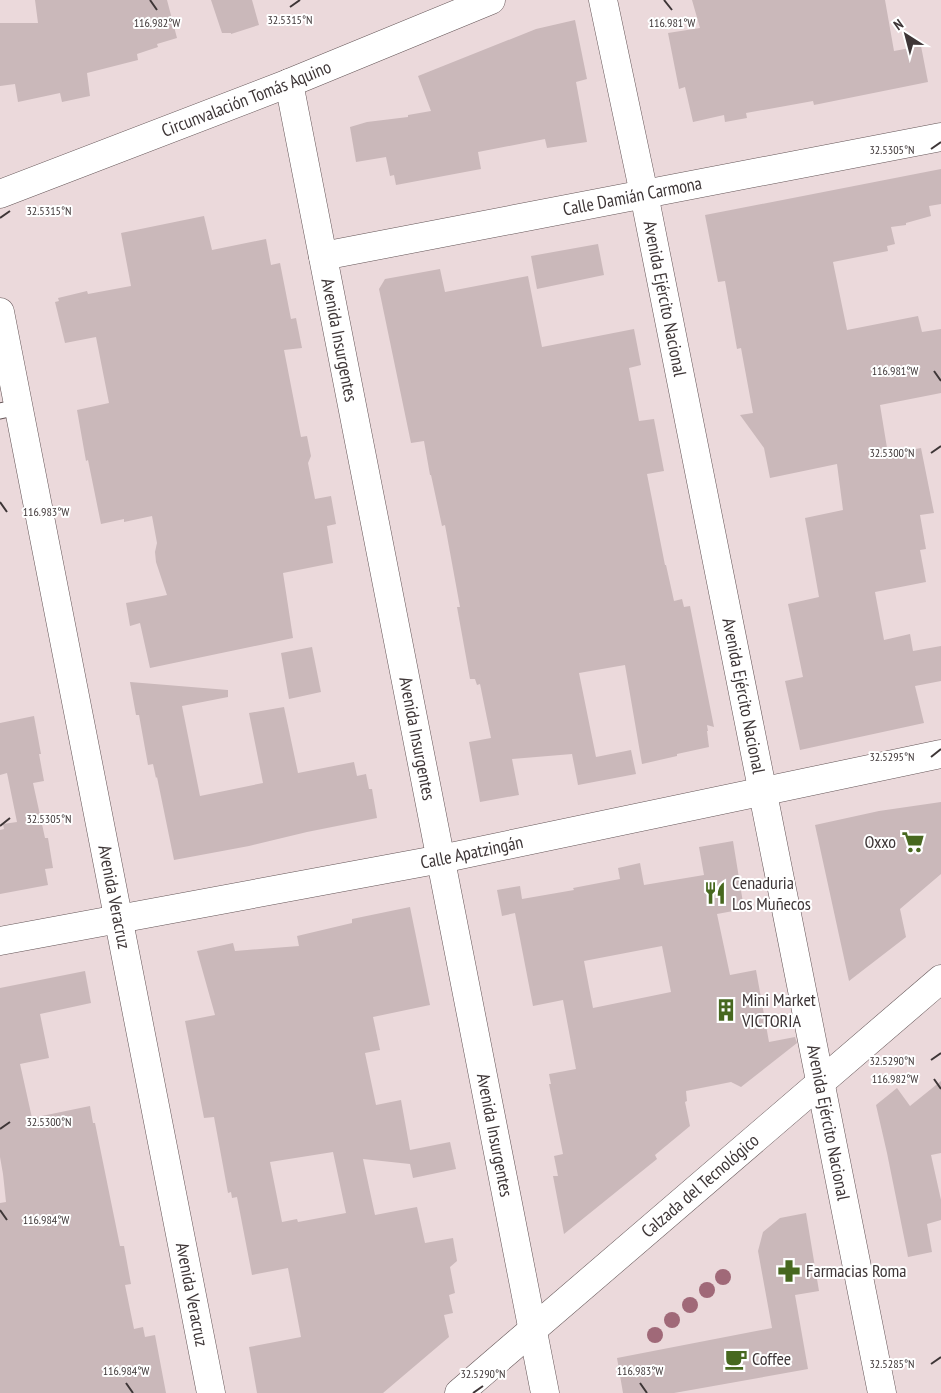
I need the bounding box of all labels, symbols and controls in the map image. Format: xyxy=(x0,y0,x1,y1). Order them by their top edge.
north arrow xyxy=(881,10,931,60)
text: 32.5315°N xyxy=(267,12,313,27)
text: 116.982°W xyxy=(134,15,180,30)
text: 116.981°W xyxy=(649,15,695,30)
text: N xyxy=(890,15,907,34)
street label: Circunvalación Tomás Aquino xyxy=(158,55,334,142)
text: 32.5305°N xyxy=(869,142,915,157)
street label: Calle Damián Carmona xyxy=(561,171,704,221)
text: 32.5315°N xyxy=(26,203,72,218)
street label: Avenida Ejército Nacional xyxy=(639,219,692,379)
street label: Avenida Insurgentes xyxy=(316,276,363,404)
text: 116.981°W xyxy=(872,363,918,378)
text: 32.5300°N xyxy=(869,445,915,460)
text: 116.983°W xyxy=(23,504,69,519)
street label: Avenida Ejército Nacional xyxy=(717,616,771,776)
street label: Avenida Insurgentes xyxy=(394,675,441,802)
text: 32.5295°N xyxy=(869,749,915,764)
text: 32.5305°N xyxy=(26,811,72,826)
supermarket icon: Oxxo xyxy=(900,829,926,855)
street label: Calle Apatzingán xyxy=(419,830,525,874)
place label: Oxxo xyxy=(865,830,896,853)
street label: Avenida Veracruz xyxy=(93,843,136,951)
place label: Cenaduria Los Muñecos xyxy=(732,871,811,915)
restaurant icon: Cenaduria Los Muñecos xyxy=(702,880,728,906)
place label: Mini Market VICTORIA xyxy=(741,988,816,1032)
building icon: Mini Market VICTORIA xyxy=(713,997,739,1023)
street label: Avenida Ejército Nacional xyxy=(802,1043,856,1203)
text: 32.5290°N xyxy=(869,1053,915,1068)
street label: Avenida Insurgentes xyxy=(472,1071,518,1199)
text: 116.982°W xyxy=(872,1071,918,1086)
text: 32.5300°N xyxy=(26,1114,72,1129)
street label: Calzada del Tecnológico xyxy=(636,1128,764,1242)
text: 116.984°W xyxy=(23,1212,69,1227)
street label: Avenida Veracruz xyxy=(171,1240,214,1348)
pharmacy icon: Farmacias Roma xyxy=(776,1258,802,1284)
place label: Farmacias Roma xyxy=(806,1259,907,1282)
cafe icon: Coffee xyxy=(723,1346,749,1372)
place label: Coffee xyxy=(752,1347,791,1370)
text: 32.5285°N xyxy=(869,1356,915,1371)
text: 116.984°W xyxy=(103,1363,149,1378)
text: 116.983°W xyxy=(617,1363,663,1378)
text: 32.5290°N xyxy=(460,1366,506,1381)

